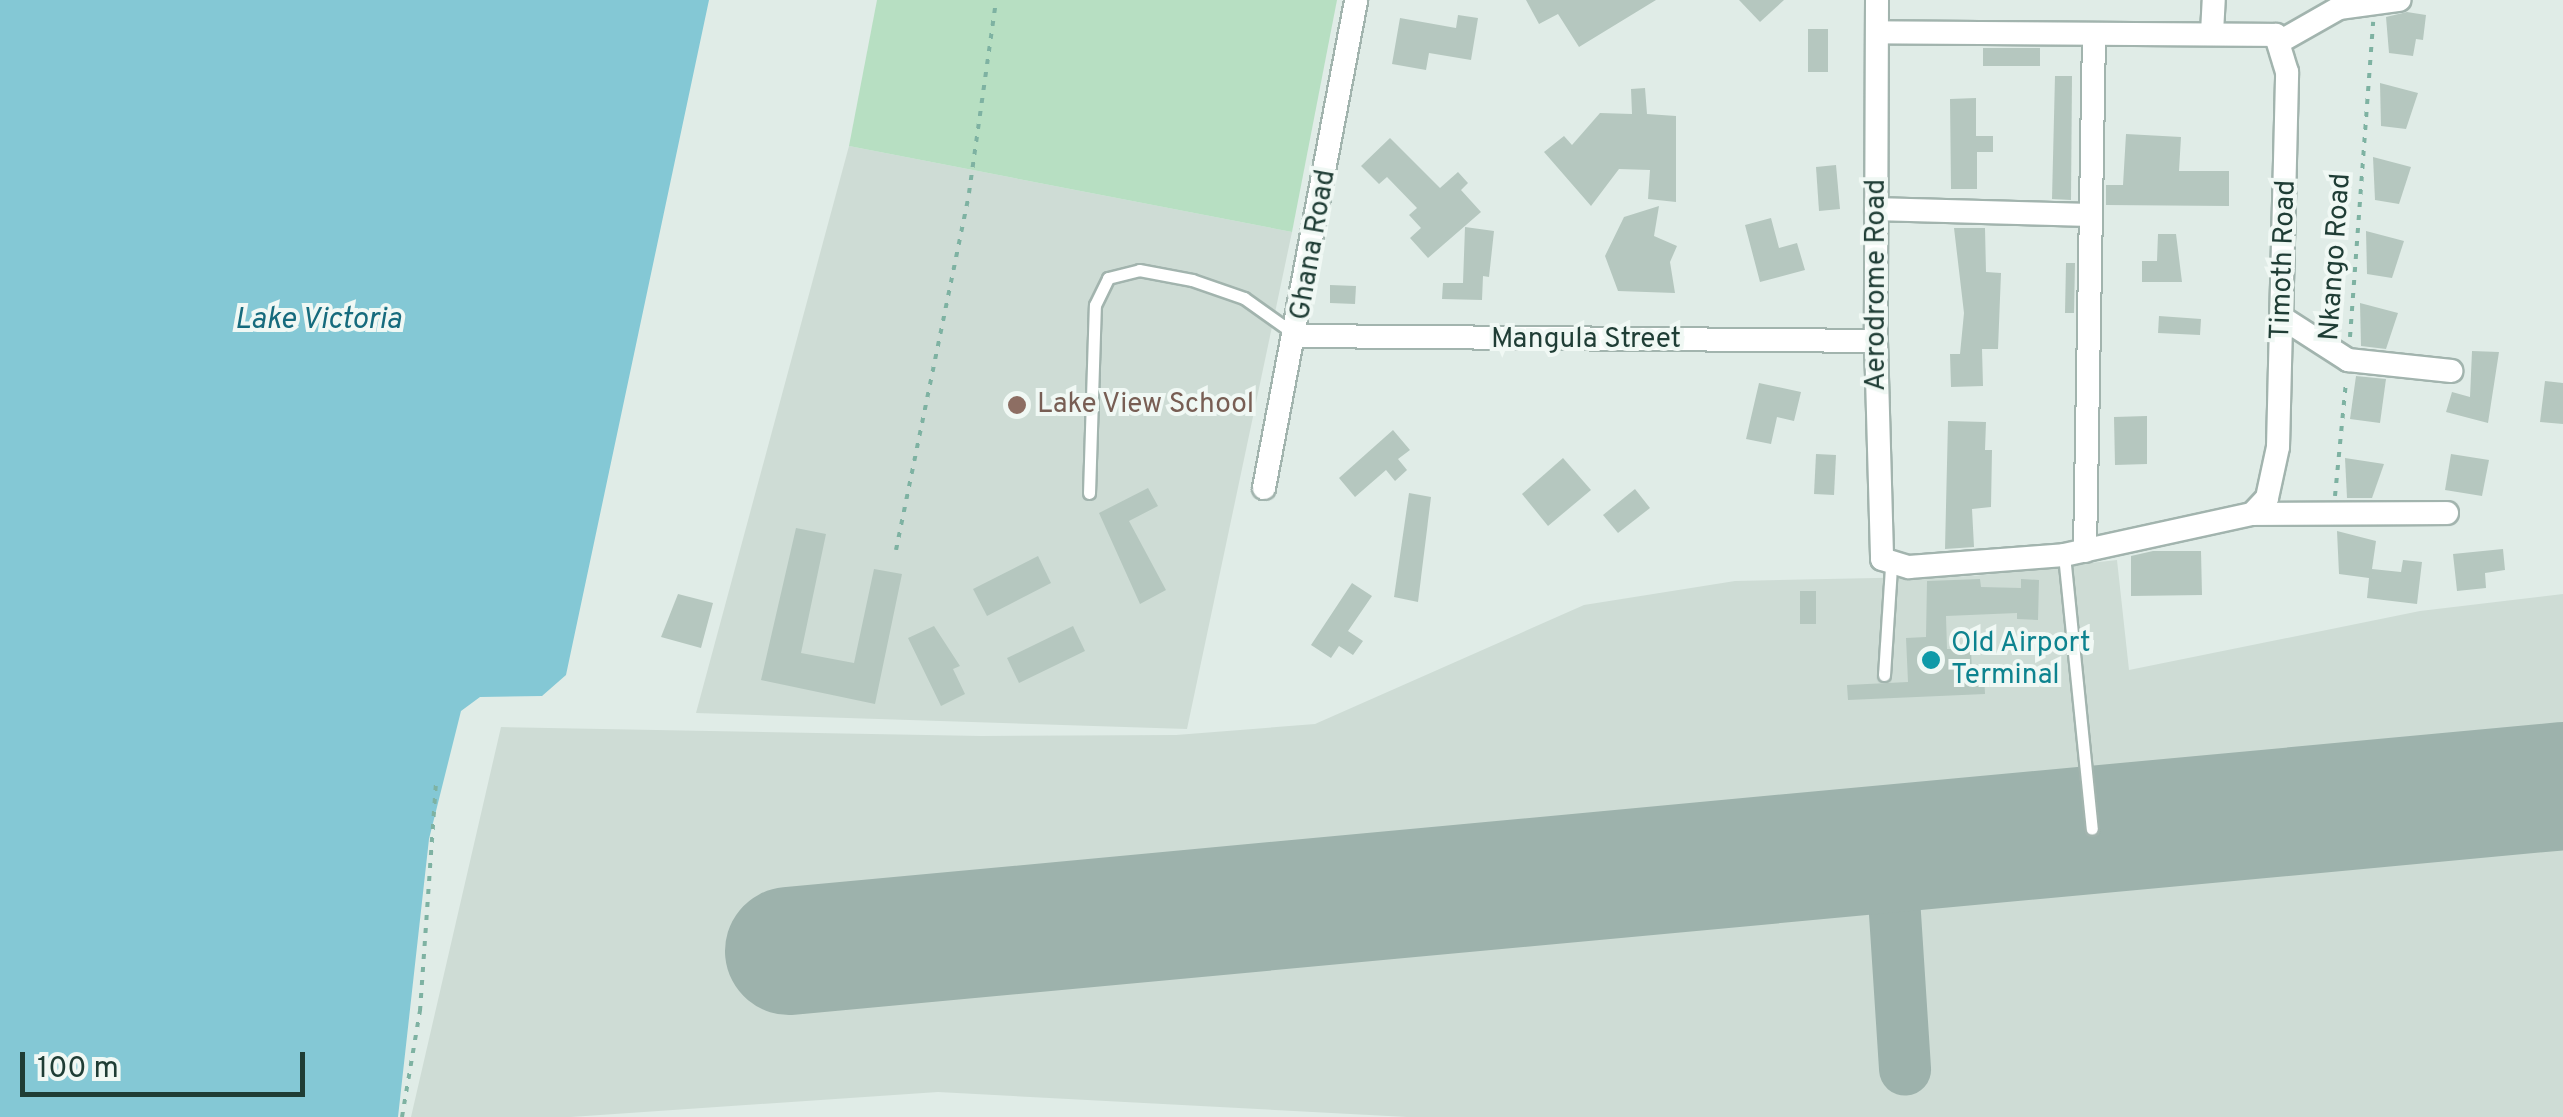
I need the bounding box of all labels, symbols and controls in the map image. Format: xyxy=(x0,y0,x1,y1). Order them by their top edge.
street label: Ghana Road xyxy=(1284,167,1344,323)
street label: Nkango Road xyxy=(2313,172,2359,342)
street label: Aerodrome Road xyxy=(1860,179,1894,391)
street label: Timoth Road xyxy=(2264,179,2304,341)
water label: Lake Victoria xyxy=(234,303,402,339)
street label: Mangula Street xyxy=(1491,323,1681,357)
place label: Lake View School xyxy=(1037,388,1255,422)
marker: Lake View School xyxy=(1006,394,1028,416)
place label: Old Airport Terminal xyxy=(1951,627,2092,693)
marker: Old Airport Terminal xyxy=(1920,649,1942,671)
scale bar xyxy=(25,1032,310,1094)
text: 100 m xyxy=(37,1051,119,1088)

